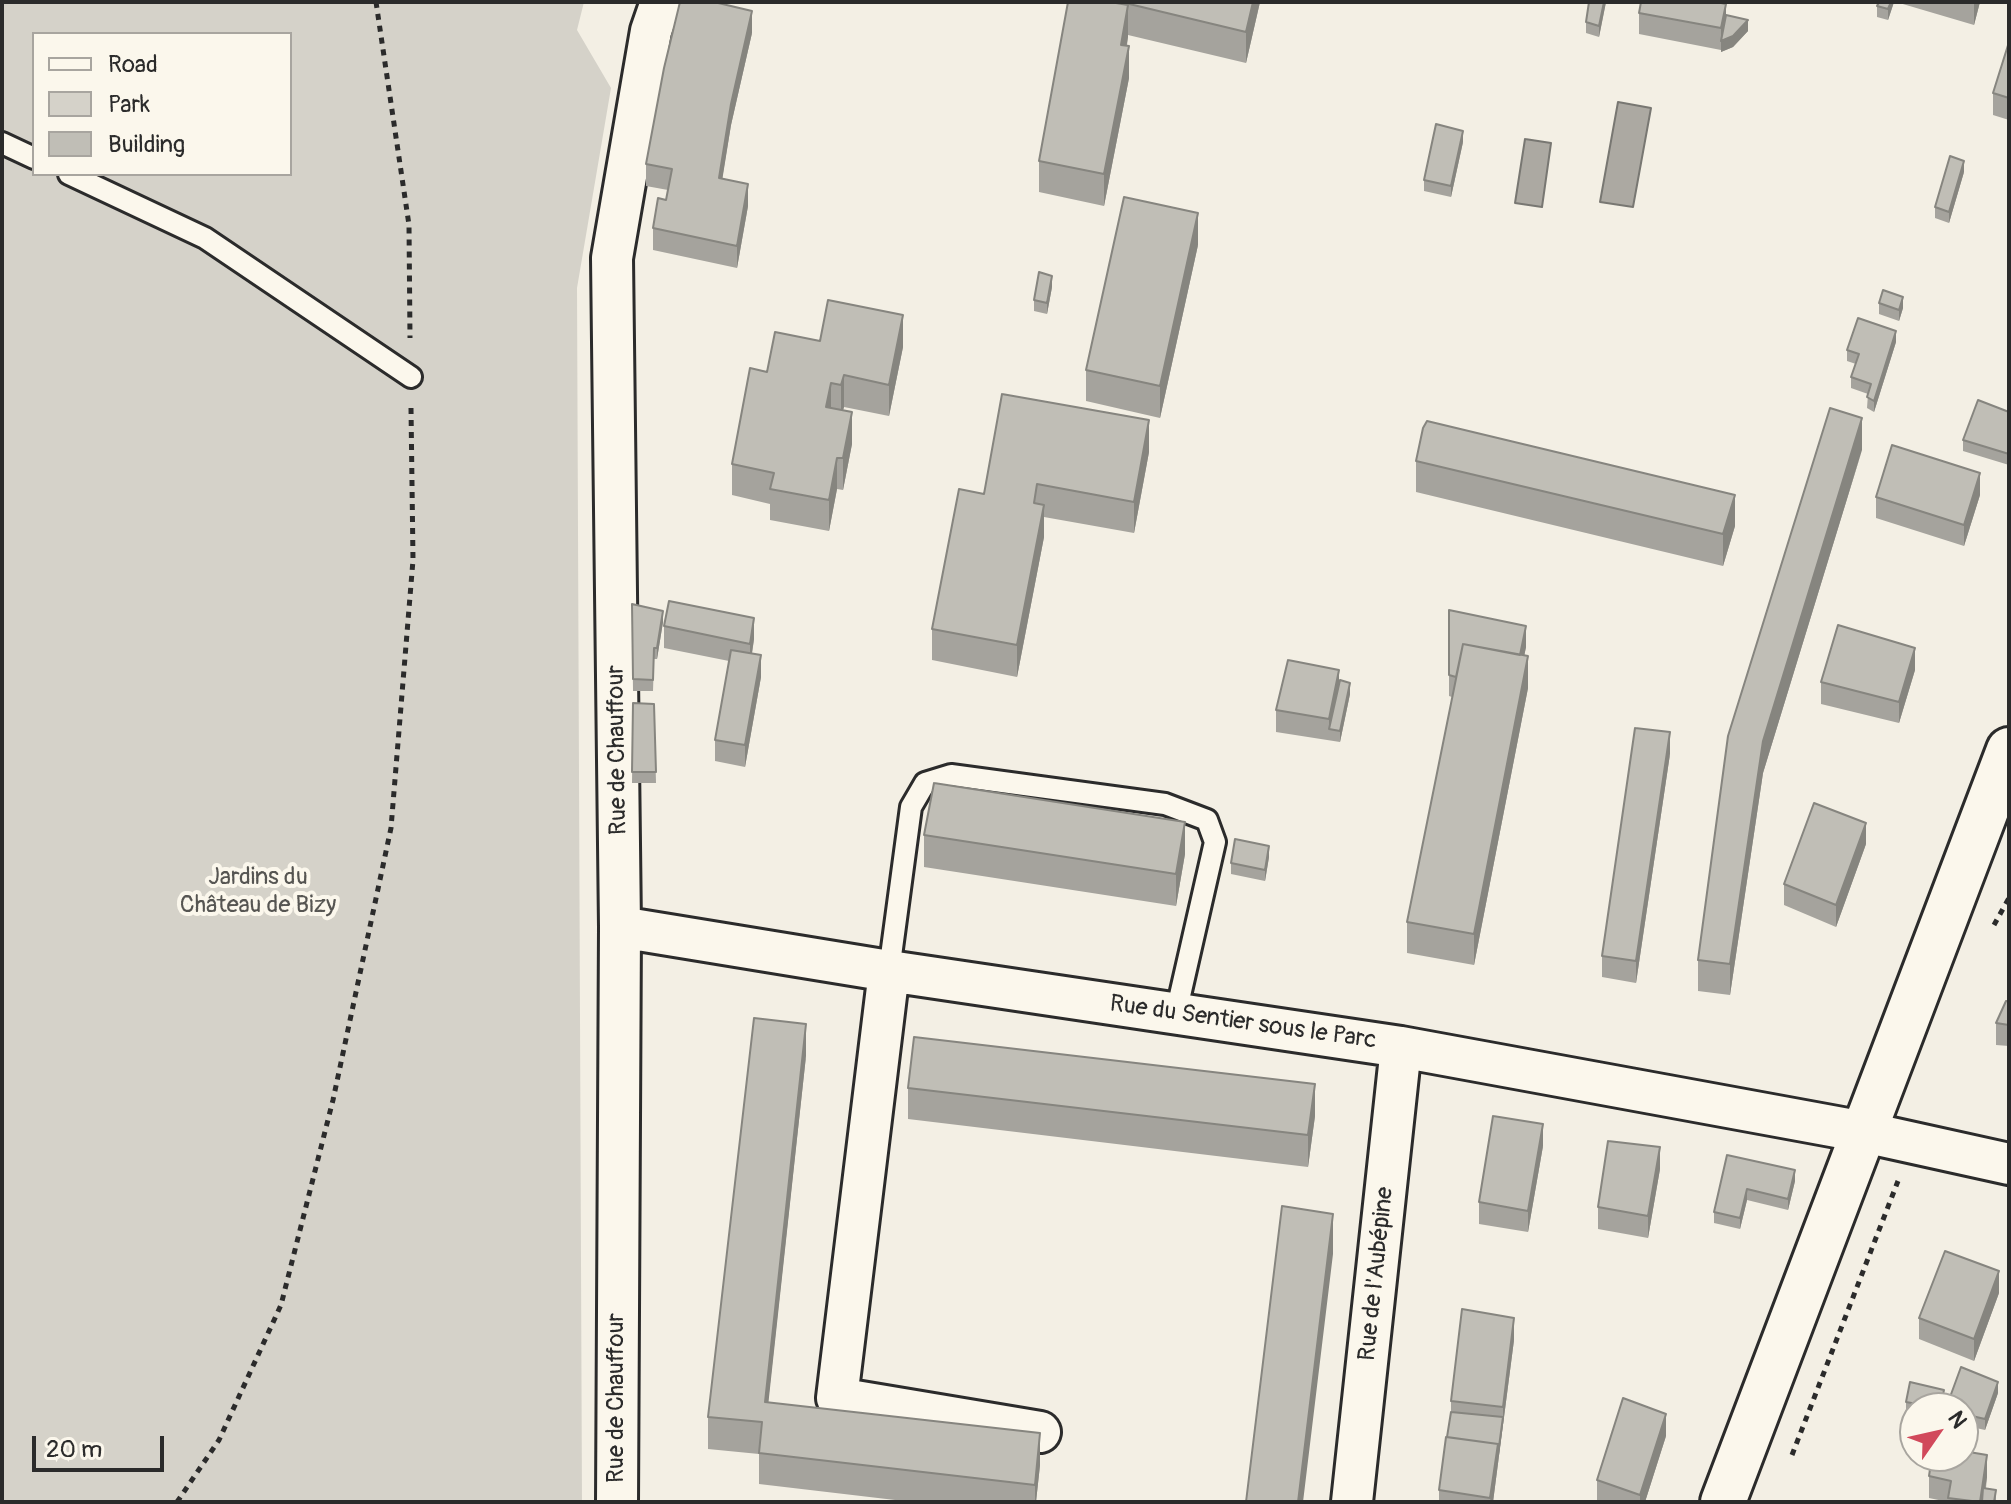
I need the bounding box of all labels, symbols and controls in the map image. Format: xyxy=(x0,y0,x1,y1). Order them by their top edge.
legend xyxy=(32,32,292,176)
text: Road xyxy=(108,50,158,79)
text: Park xyxy=(108,90,150,119)
text: Building xyxy=(108,130,185,159)
street label: Rue de Chauffour xyxy=(602,665,634,835)
park label: Jardins du Château de Bizy xyxy=(180,864,336,920)
street label: Rue du Sentier sous le Parc xyxy=(1108,990,1378,1056)
street label: Rue de l'Aubépine xyxy=(1354,1186,1400,1362)
street label: Rue de Chauffour xyxy=(603,1313,631,1483)
north arrow xyxy=(1899,1392,1979,1472)
text: N xyxy=(1941,1406,1973,1434)
scale bar xyxy=(36,1420,168,1470)
text: 20 m xyxy=(46,1435,102,1464)

